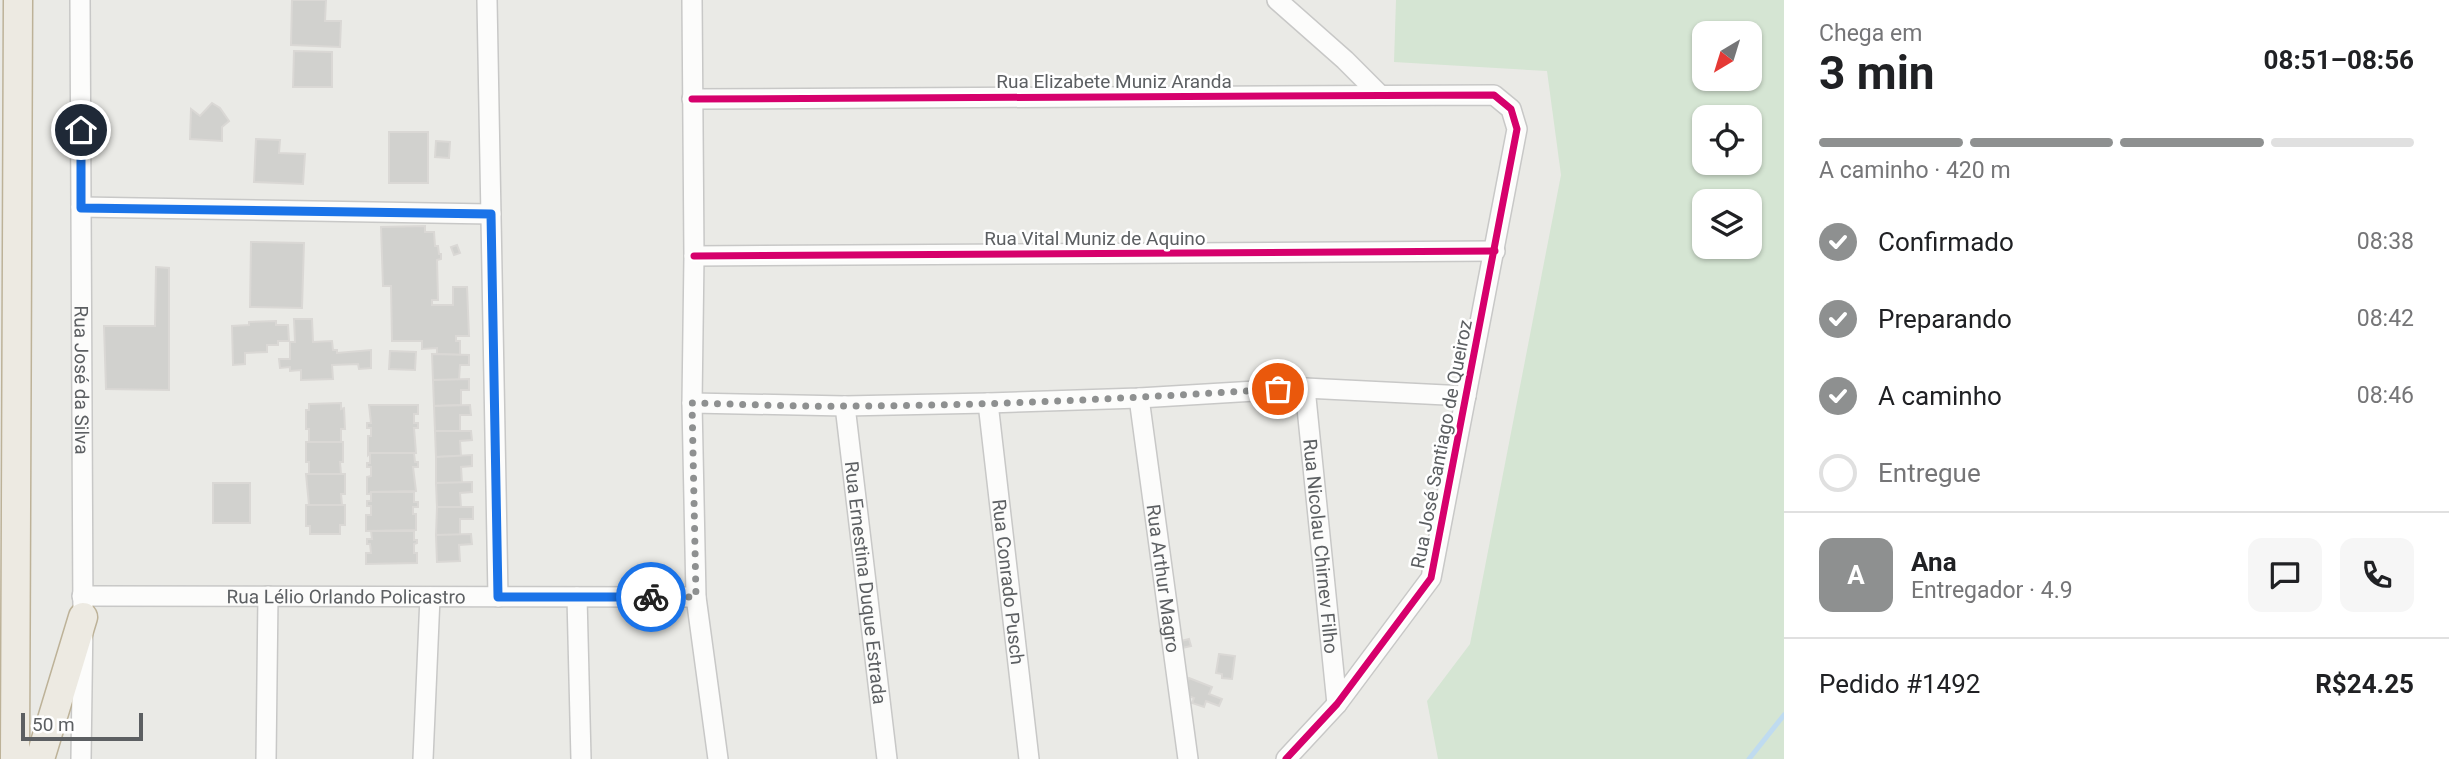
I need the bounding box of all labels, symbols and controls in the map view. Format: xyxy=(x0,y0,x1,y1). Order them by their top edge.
text: Chega em xyxy=(1819,20,1922,47)
north arrow xyxy=(1692,21,1762,91)
map controls xyxy=(1692,21,1762,259)
text: 08:51–08:56 xyxy=(2264,45,2414,75)
text: 3 min xyxy=(1819,46,1935,100)
street label: Rua Elizabete Muniz Aranda xyxy=(996,70,1232,93)
pin xyxy=(51,100,111,160)
button: locate xyxy=(1692,105,1762,175)
icon: home xyxy=(62,111,100,149)
text: A caminho · 420 m xyxy=(1819,157,2011,184)
button: layers xyxy=(1692,189,1762,259)
icon: check xyxy=(1819,223,1857,261)
street label: Rua Vital Muniz de Aquino xyxy=(984,227,1206,250)
text: Confirmado xyxy=(1878,227,2014,257)
text: 08:38 xyxy=(2357,228,2414,255)
icon: check xyxy=(1819,300,1857,338)
text: Preparando xyxy=(1878,304,2012,334)
street label: Rua José da Silva xyxy=(69,305,93,455)
text: 08:42 xyxy=(2357,305,2414,332)
street label: Rua José Santiago de Queiroz xyxy=(1406,318,1477,570)
pin xyxy=(1248,359,1308,419)
icon: bag xyxy=(1259,370,1297,408)
icon: check xyxy=(1819,377,1857,415)
text: A caminho xyxy=(1878,381,2002,411)
text: 08:46 xyxy=(2357,382,2414,409)
street label: Rua Nicolau Chirnev Filho xyxy=(1298,438,1343,655)
text: Entregue xyxy=(1878,458,1981,488)
street label: Rua Ernestina Duque Estrada xyxy=(840,460,891,706)
street label: Rua Conrado Pusch xyxy=(987,498,1029,666)
street label: Rua Arthur Magro xyxy=(1142,503,1184,654)
button: chat xyxy=(2248,538,2322,612)
button: phone xyxy=(2340,538,2414,612)
text: Ana xyxy=(1911,547,1957,577)
text: A xyxy=(1847,560,1865,590)
courier xyxy=(616,562,686,632)
text: Entregador · 4.9 xyxy=(1911,577,2073,604)
icon: bike xyxy=(632,578,670,616)
street label: Rua Lélio Orlando Policastro xyxy=(226,585,466,609)
text: Pedido #1492 xyxy=(1819,669,1980,699)
text: R$24.25 xyxy=(2315,669,2414,699)
scale bar xyxy=(21,710,144,742)
text: 50 m xyxy=(32,713,75,736)

